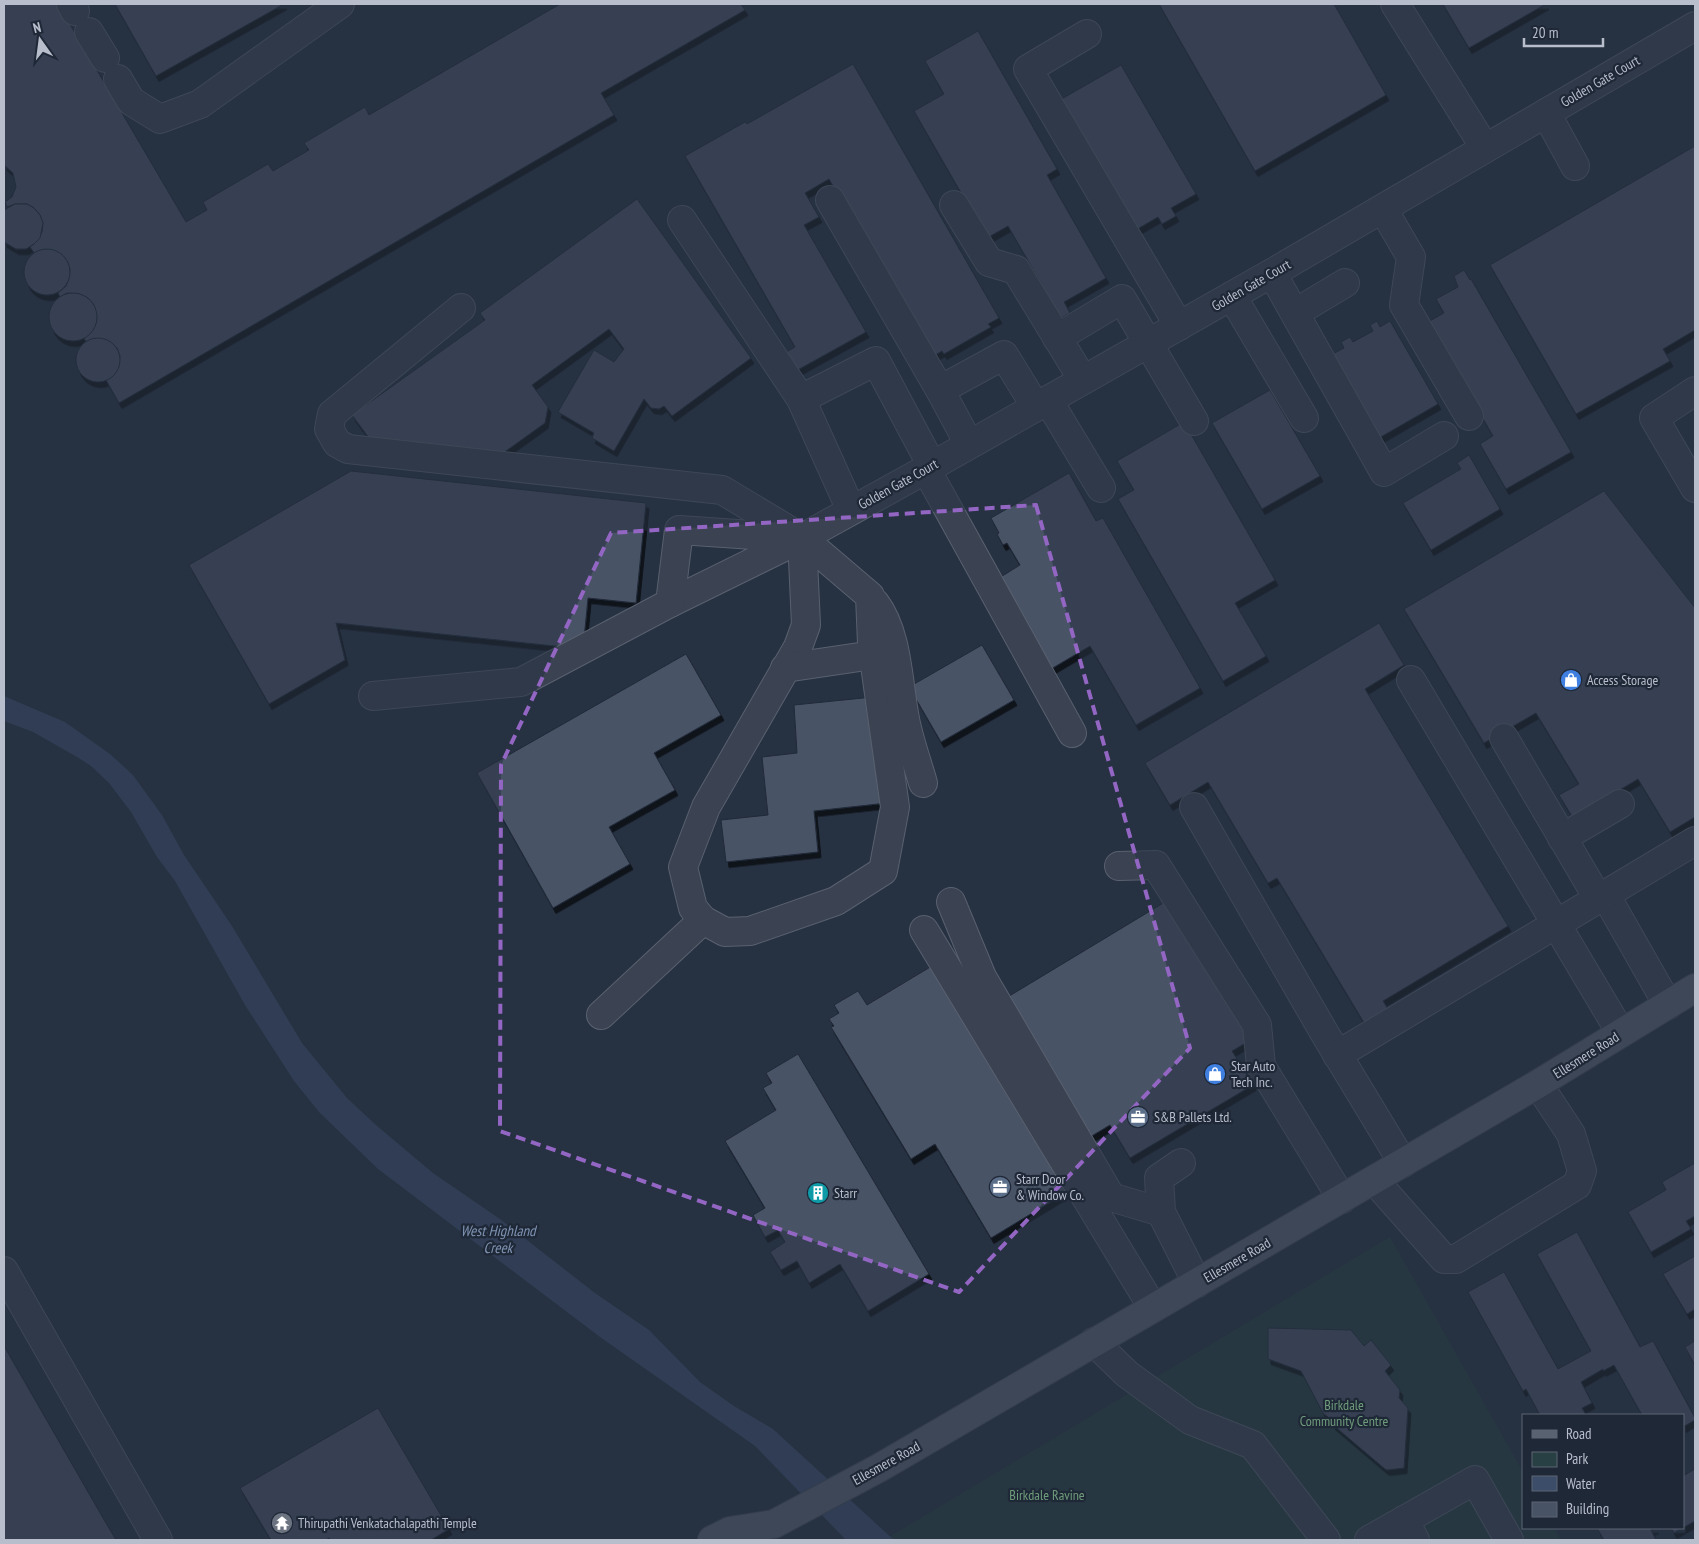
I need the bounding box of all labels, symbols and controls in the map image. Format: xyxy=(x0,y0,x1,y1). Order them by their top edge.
north arrow xyxy=(15,15,65,65)
scale bar xyxy=(1524,15,1603,47)
text: N xyxy=(31,18,43,37)
text: 20 m xyxy=(1532,23,1558,42)
street label: Golden Gate Court xyxy=(1557,51,1643,111)
street label: Golden Gate Court xyxy=(1208,255,1294,315)
street label: Golden Gate Court xyxy=(855,455,941,513)
shop icon: Access Storage xyxy=(1559,668,1583,692)
place label: Access Storage xyxy=(1587,671,1658,689)
street label: Ellesmere Road xyxy=(1550,1028,1622,1082)
place label: Star Auto Tech Inc. xyxy=(1231,1057,1275,1091)
shop icon: Star Auto Tech Inc. xyxy=(1203,1062,1227,1086)
office icon: S&B Pallets Ltd. xyxy=(1126,1105,1150,1129)
place label: S&B Pallets Ltd. xyxy=(1154,1108,1232,1126)
place label: Starr Door & Window Co. xyxy=(1016,1170,1084,1204)
office icon: Starr Door & Window Co. xyxy=(988,1175,1012,1199)
building icon: Starr xyxy=(806,1181,830,1205)
place label: Starr xyxy=(834,1184,857,1202)
water label: West Highland Creek xyxy=(460,1221,538,1257)
street label: Ellesmere Road xyxy=(1200,1234,1274,1286)
park label: Birkdale Community Centre xyxy=(1300,1396,1388,1430)
legend xyxy=(1522,1414,1684,1529)
text: Road xyxy=(1566,1424,1592,1443)
street label: Ellesmere Road xyxy=(849,1437,923,1489)
text: Park xyxy=(1566,1449,1588,1468)
text: Water xyxy=(1566,1474,1597,1493)
park label: Birkdale Ravine xyxy=(1009,1486,1085,1504)
text: Building xyxy=(1566,1499,1609,1518)
temple icon: Thirupathi Venkatachalapathi Temple xyxy=(270,1511,294,1535)
place label: Thirupathi Venkatachalapathi Temple xyxy=(298,1514,477,1532)

